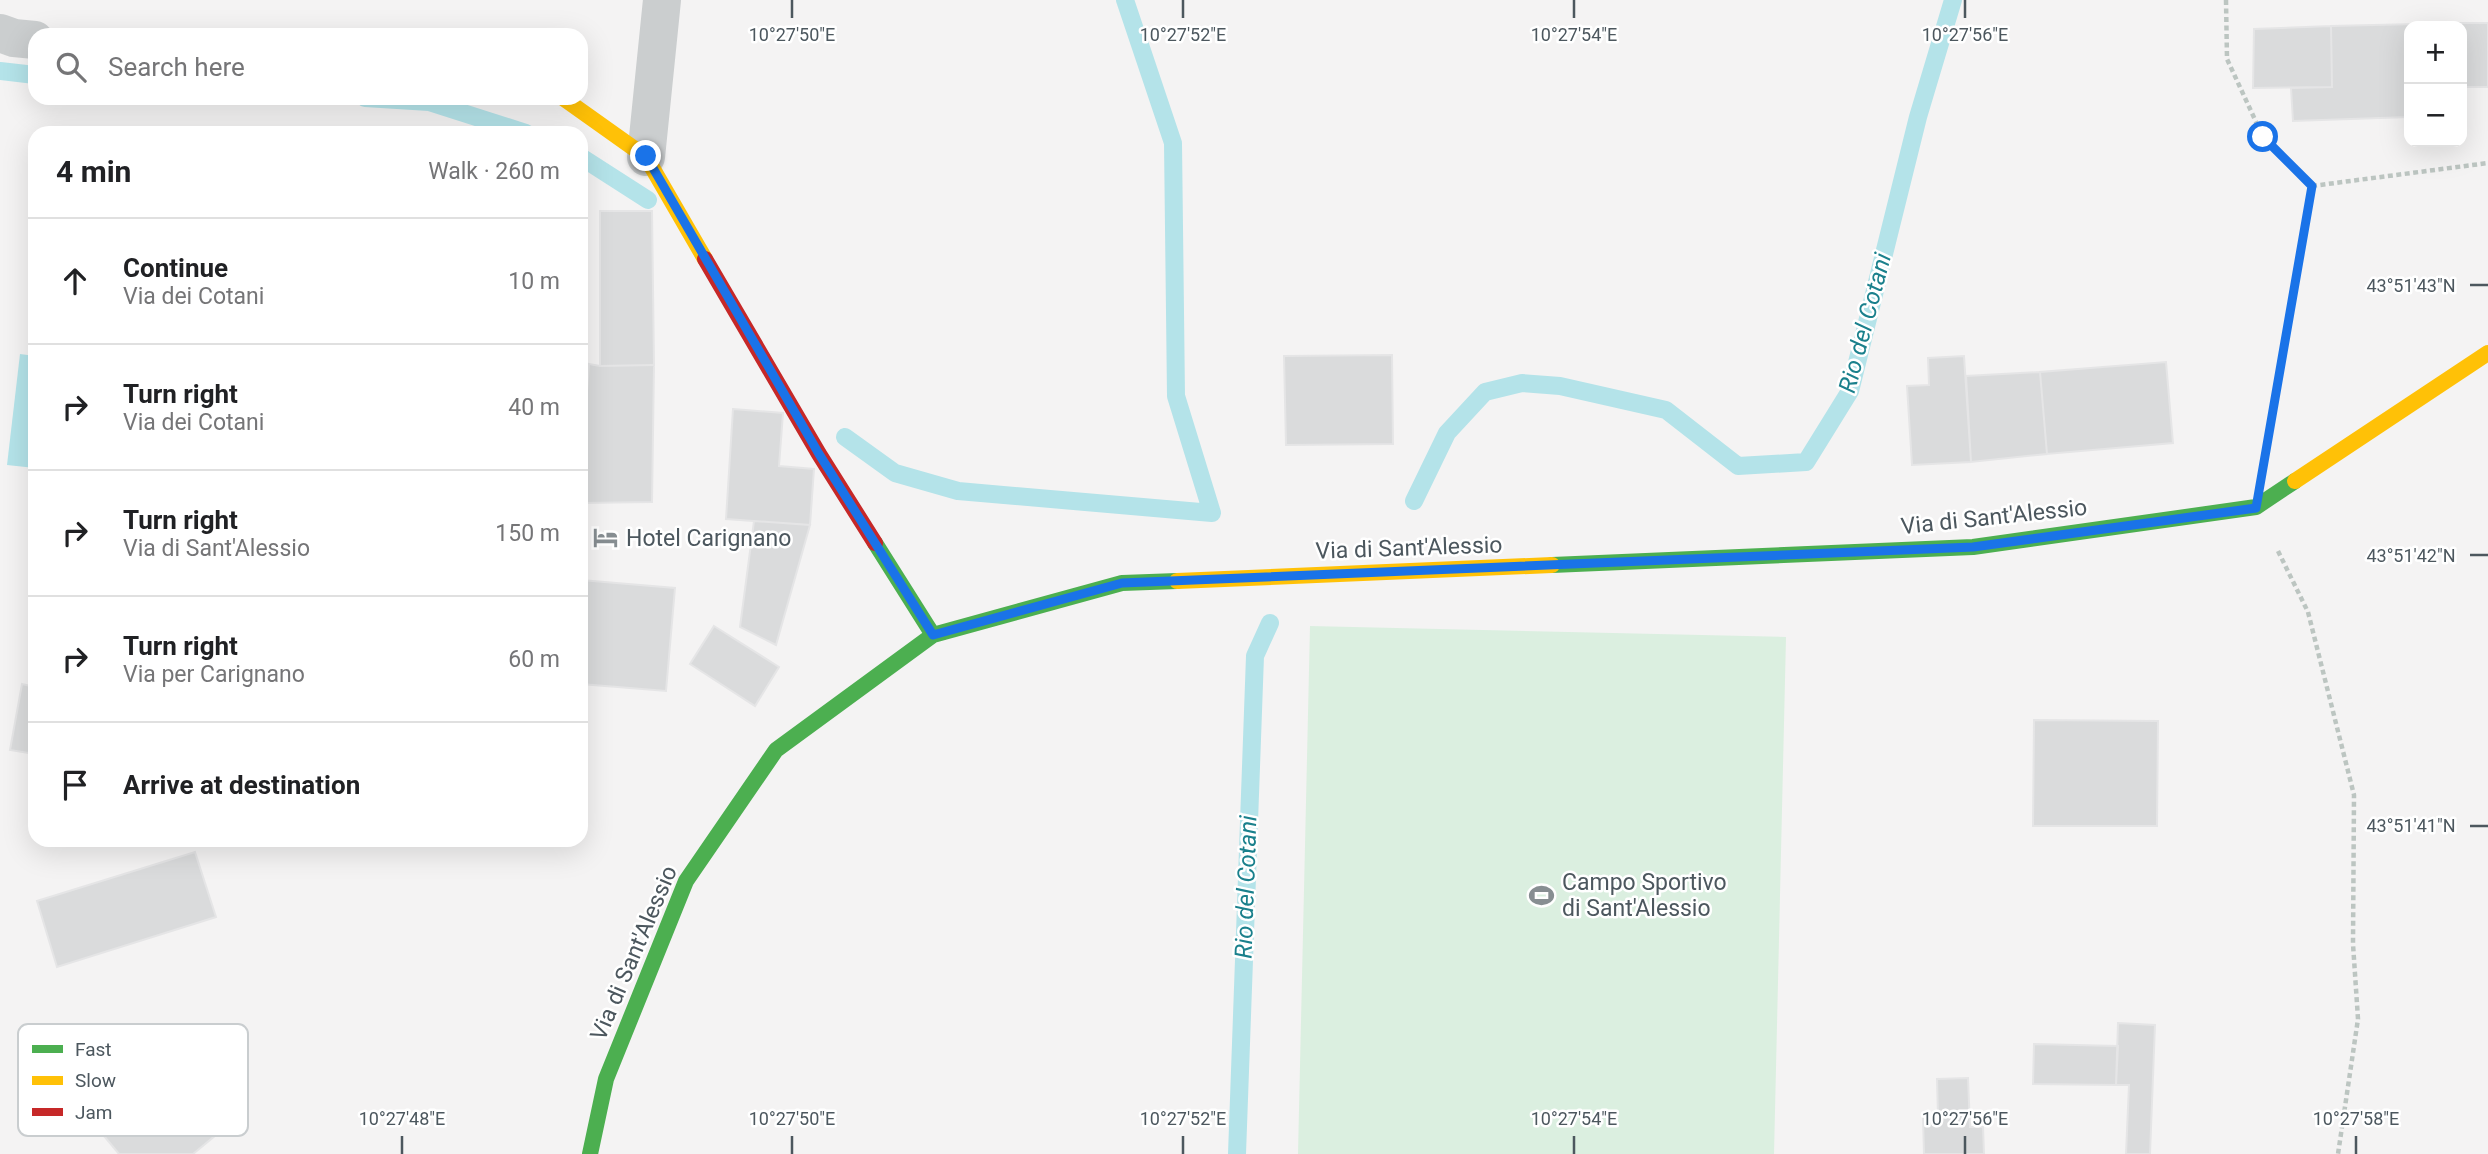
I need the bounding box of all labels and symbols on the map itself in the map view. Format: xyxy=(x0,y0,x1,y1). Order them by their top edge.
text: 10°27'50"E xyxy=(749,24,835,45)
text: 10°27'52"E xyxy=(1140,24,1226,45)
text: 10°27'54"E xyxy=(1531,24,1617,45)
text: 10°27'56"E xyxy=(1922,24,2008,45)
route start xyxy=(2247,121,2278,152)
route end xyxy=(630,140,661,171)
water label: Rio del Cotani xyxy=(1833,250,1897,396)
text: 43°51'43"N xyxy=(2366,275,2456,296)
street label: Via di Sant'Alessio xyxy=(1900,494,2088,540)
hotel icon: Hotel Carignano xyxy=(592,524,620,552)
place label: Hotel Carignano xyxy=(626,525,791,552)
street label: Via di Sant'Alessio xyxy=(1315,531,1503,565)
text: 43°51'42"N xyxy=(2366,545,2456,566)
water label: Rio del Cotani xyxy=(1230,815,1263,959)
text: 43°51'41"N xyxy=(2366,815,2456,836)
street label: Via di Sant'Alessio xyxy=(585,862,683,1044)
place label: Campo Sportivo di Sant'Alessio xyxy=(1562,869,1727,922)
sports icon: Campo Sportivo di Sant'Alessio xyxy=(1528,881,1556,909)
legend xyxy=(18,1024,248,1136)
text: Fast xyxy=(75,1038,112,1061)
text: Slow xyxy=(75,1069,116,1092)
text: Jam xyxy=(75,1101,112,1124)
text: 10°27'48"E xyxy=(359,1108,445,1129)
text: 10°27'50"E xyxy=(749,1108,835,1129)
text: 10°27'52"E xyxy=(1140,1108,1226,1129)
text: 10°27'54"E xyxy=(1531,1108,1617,1129)
text: 10°27'56"E xyxy=(1922,1108,2008,1129)
text: 10°27'58"E xyxy=(2313,1108,2399,1129)

